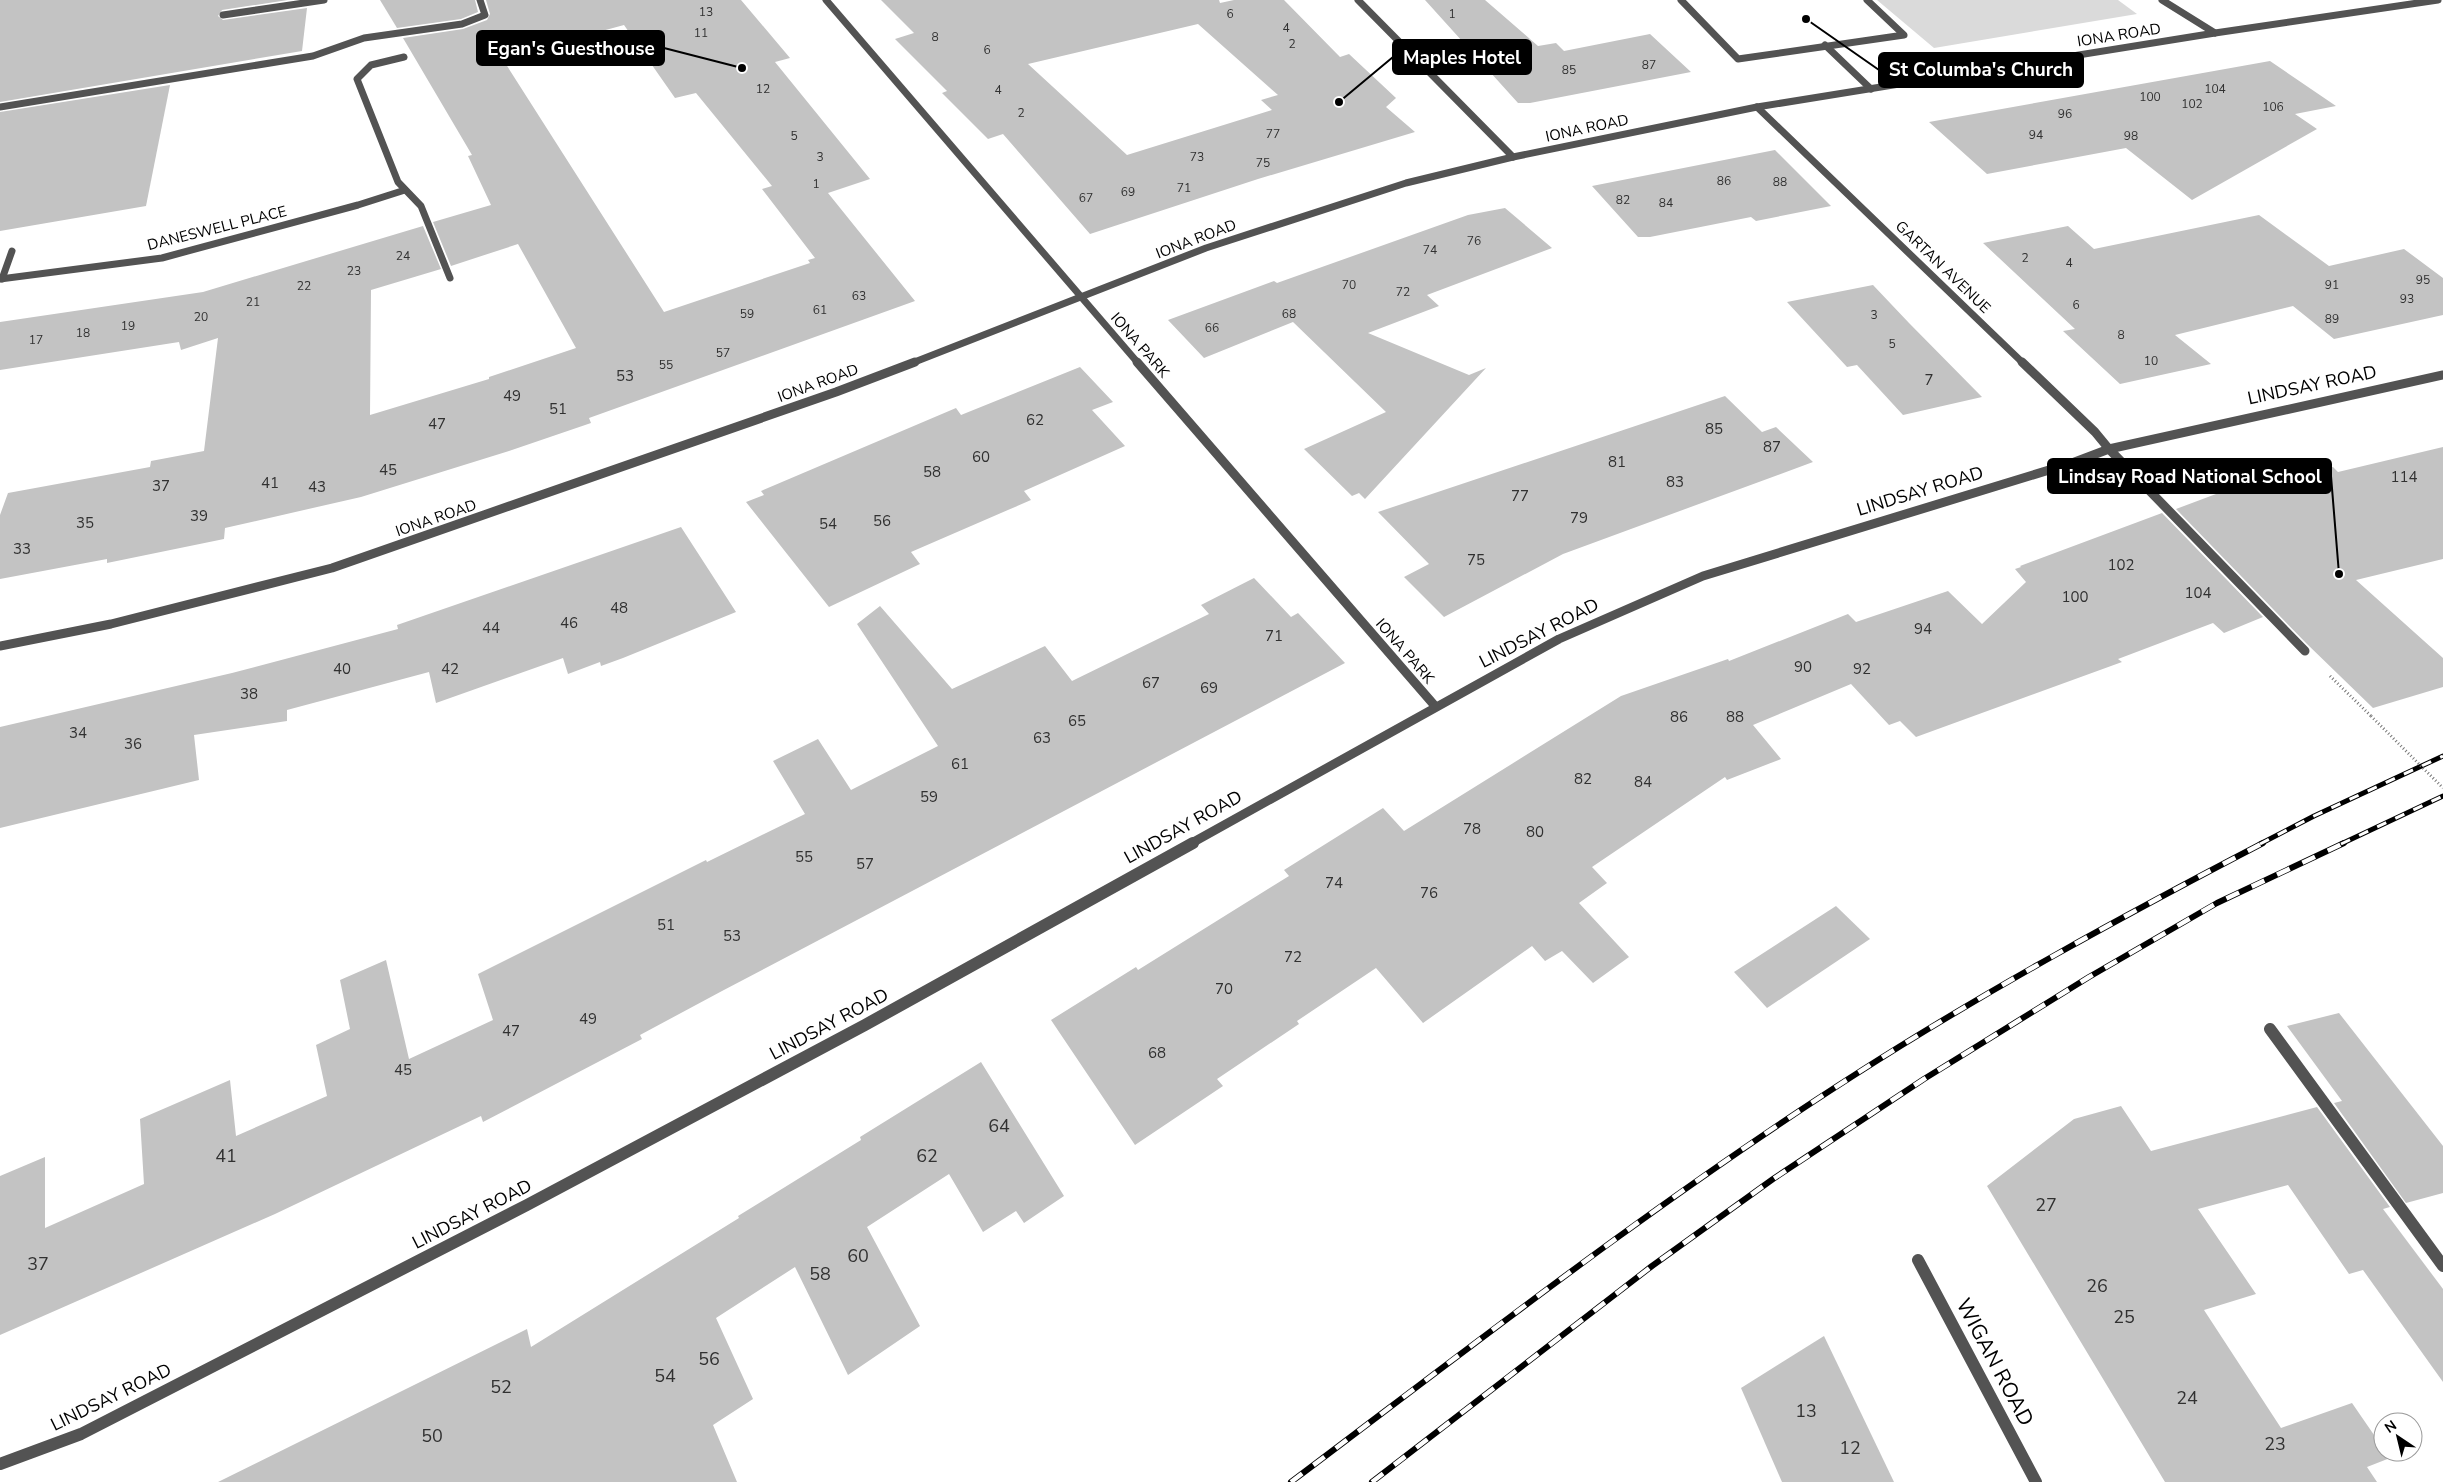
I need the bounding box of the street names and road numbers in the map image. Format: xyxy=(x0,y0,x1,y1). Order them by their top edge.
street label: IONA ROAD xyxy=(2076,19,2162,51)
street label: IONA ROAD xyxy=(1544,109,1630,147)
street label: DANESWELL PLACE xyxy=(145,201,289,255)
street label: IONA ROAD xyxy=(1153,215,1239,263)
street label: GARTAN AVENUE xyxy=(1891,216,1995,318)
street label: IONA PARK xyxy=(1106,308,1174,382)
street label: IONA ROAD xyxy=(775,359,861,407)
street label: LINDSAY ROAD xyxy=(2245,360,2379,410)
street label: LINDSAY ROAD xyxy=(1854,460,1986,522)
street label: IONA ROAD xyxy=(393,495,479,541)
street label: LINDSAY ROAD xyxy=(1475,592,1603,674)
street label: IONA PARK xyxy=(1371,614,1439,688)
street label: LINDSAY ROAD xyxy=(1120,785,1246,869)
street label: LINDSAY ROAD xyxy=(765,983,893,1065)
street label: LINDSAY ROAD xyxy=(408,1173,536,1255)
street label: WIGAN ROAD xyxy=(1950,1293,2040,1431)
street label: LINDSAY ROAD xyxy=(47,1357,175,1437)

